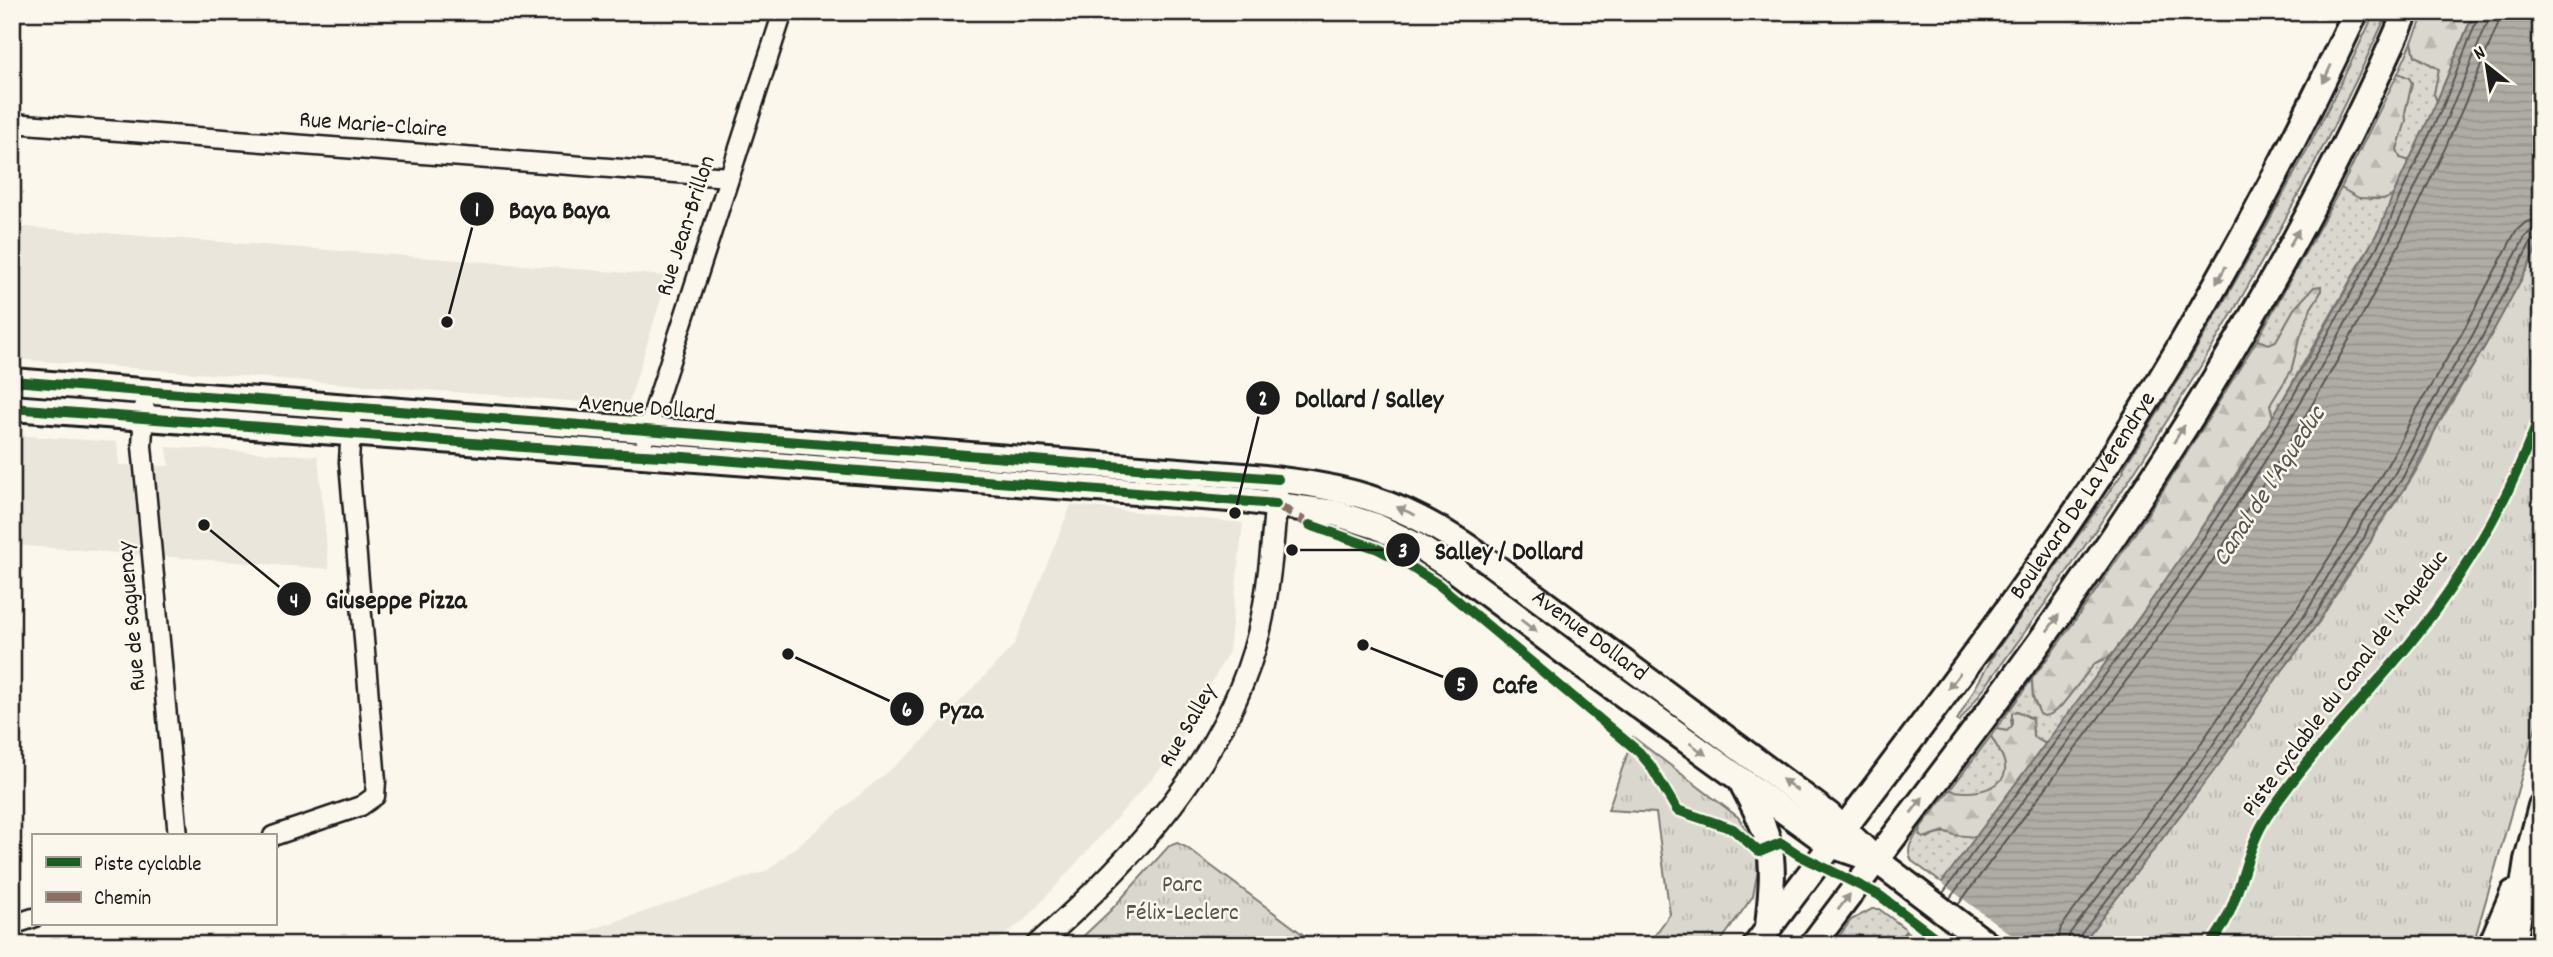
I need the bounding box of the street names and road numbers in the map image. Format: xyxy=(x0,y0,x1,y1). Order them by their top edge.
street label: Rue Marie-Claire xyxy=(298,104,448,148)
street label: Rue Jean-Brillon xyxy=(648,151,726,301)
street label: Avenue Dollard xyxy=(577,386,717,432)
street label: Boulevard De La Vérendrye xyxy=(2002,386,2166,607)
street label: Rue de Saguenay xyxy=(109,538,157,693)
street label: Piste cyclable du Canal de l'Aqueduc xyxy=(2234,544,2458,824)
street label: Avenue Dollard xyxy=(1524,582,1654,691)
street label: Rue Salley xyxy=(1151,677,1227,774)

